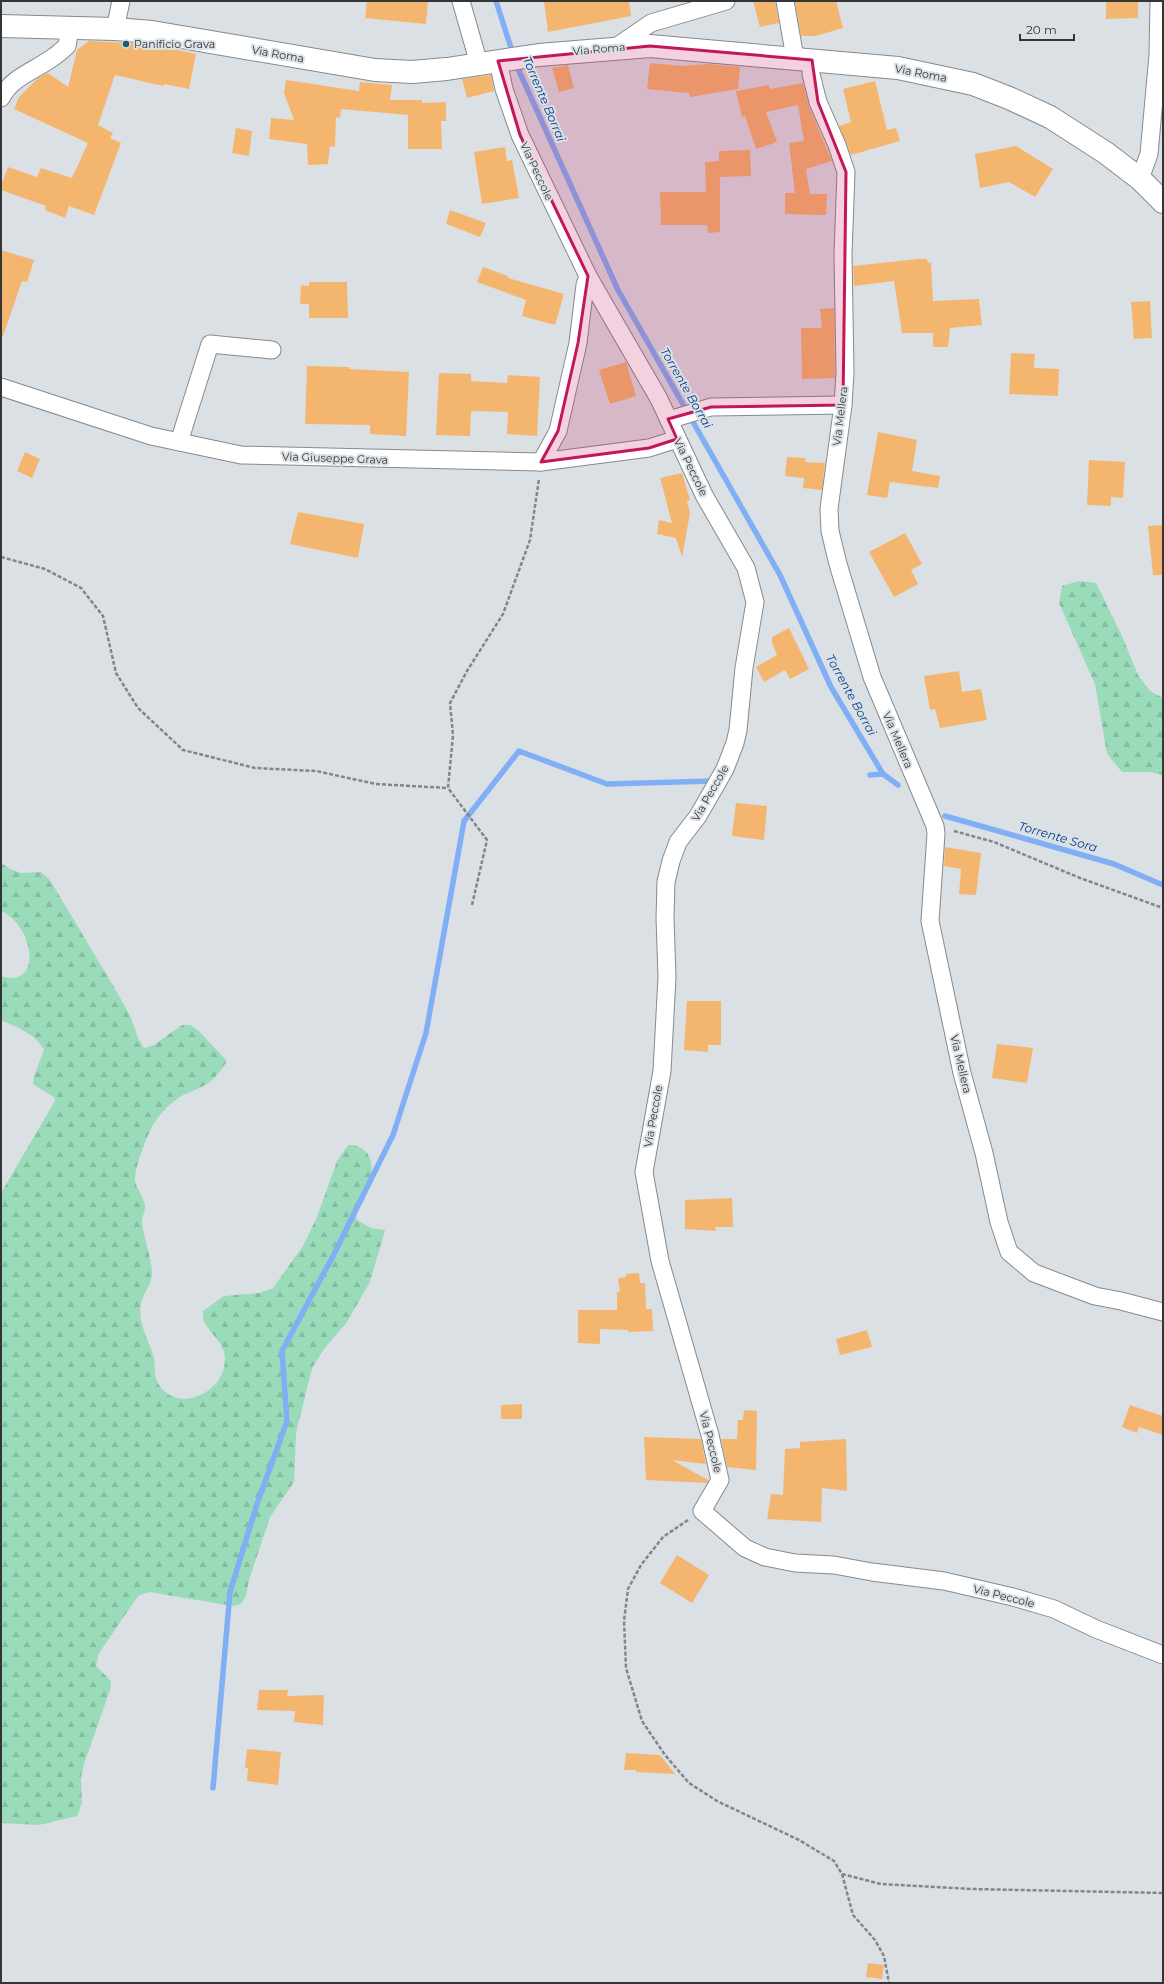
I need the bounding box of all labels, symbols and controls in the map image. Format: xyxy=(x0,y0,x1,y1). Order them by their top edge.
scale bar xyxy=(1020,16,1074,42)
text: 20 m xyxy=(1026,22,1057,37)
place label: Panificio Grava xyxy=(134,37,215,51)
marker: Panificio Grava xyxy=(121,39,131,49)
street label: Via Roma xyxy=(572,40,626,58)
street label: Via Roma xyxy=(251,43,305,65)
water label: Torrente Borrai xyxy=(520,54,569,144)
street label: Via Roma xyxy=(894,61,948,85)
street label: Via Peccole xyxy=(517,140,557,203)
water label: Torrente Borrai xyxy=(657,345,716,432)
street label: Via Mellera xyxy=(829,385,851,447)
street label: Via Peccole xyxy=(671,436,711,499)
street label: Via Giuseppe Grava xyxy=(282,449,388,467)
water label: Torrente Borrai xyxy=(823,651,880,739)
street label: Via Mellera xyxy=(880,710,916,770)
street label: Via Peccole xyxy=(688,762,732,824)
water label: Torrente Sora xyxy=(1017,818,1099,855)
street label: Via Mellera xyxy=(947,1033,975,1095)
street label: Via Peccole xyxy=(641,1083,665,1148)
street label: Via Peccole xyxy=(697,1410,725,1475)
street label: Via Peccole xyxy=(972,1582,1037,1610)

